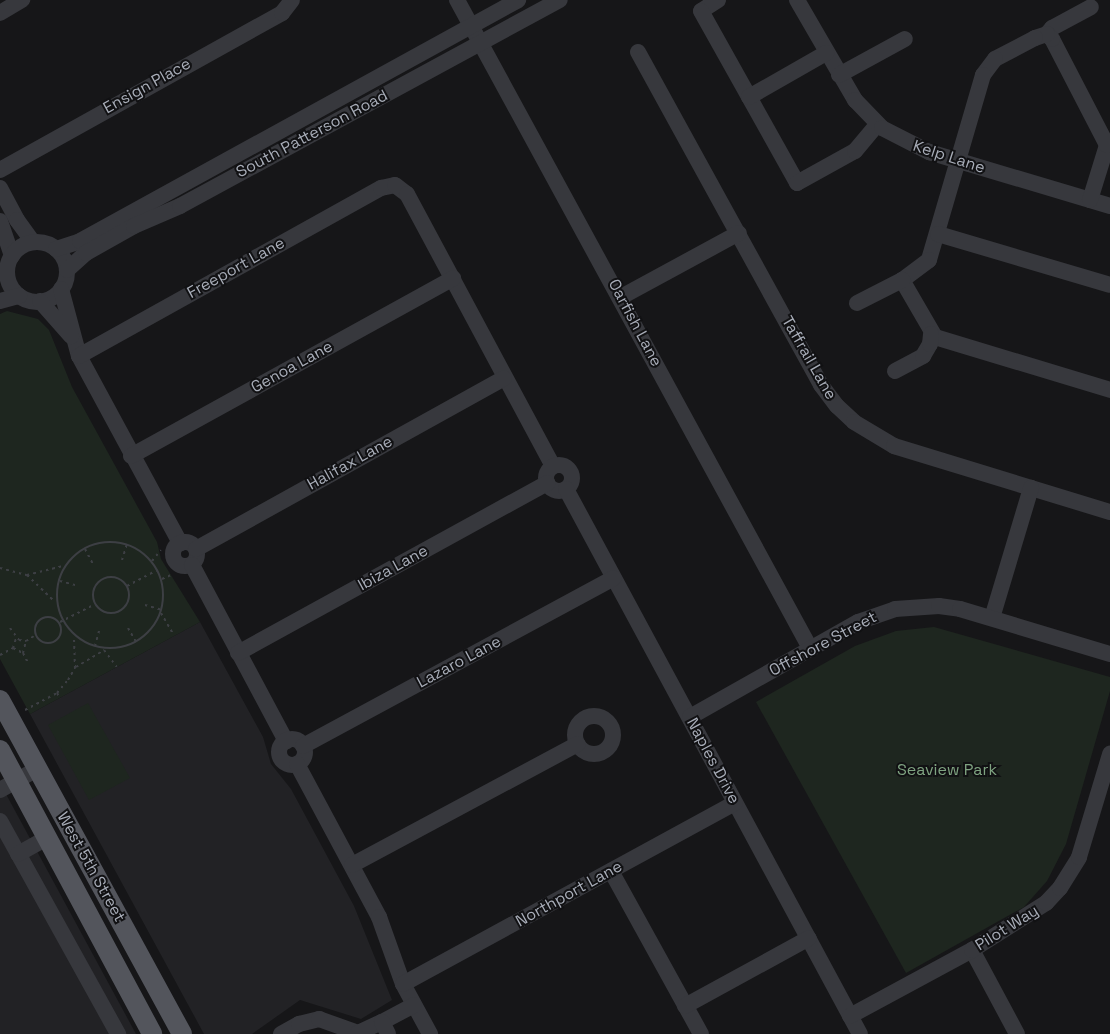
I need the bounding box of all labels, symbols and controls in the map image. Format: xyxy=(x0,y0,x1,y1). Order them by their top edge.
street label: Ensign Place xyxy=(100,54,194,118)
street label: South Patterson Road xyxy=(233,86,391,182)
street label: Kelp Lane xyxy=(911,136,987,178)
street label: Freeport Lane xyxy=(184,233,288,303)
street label: Oarfish Lane xyxy=(604,276,666,370)
street label: Taffrail Lane xyxy=(777,313,841,403)
street label: Genoa Lane xyxy=(248,337,336,397)
street label: Halifax Lane xyxy=(304,432,396,494)
street label: Ibiza Lane xyxy=(355,541,431,595)
street label: Offshore Street xyxy=(766,608,880,680)
street label: Lazaro Lane xyxy=(414,632,504,692)
street label: Naples Drive xyxy=(682,715,744,807)
park label: Seaview Park xyxy=(897,760,997,780)
street label: West 5th Street xyxy=(53,809,129,925)
street label: Northport Lane xyxy=(512,857,626,931)
street label: Pilot Way xyxy=(972,901,1042,955)

